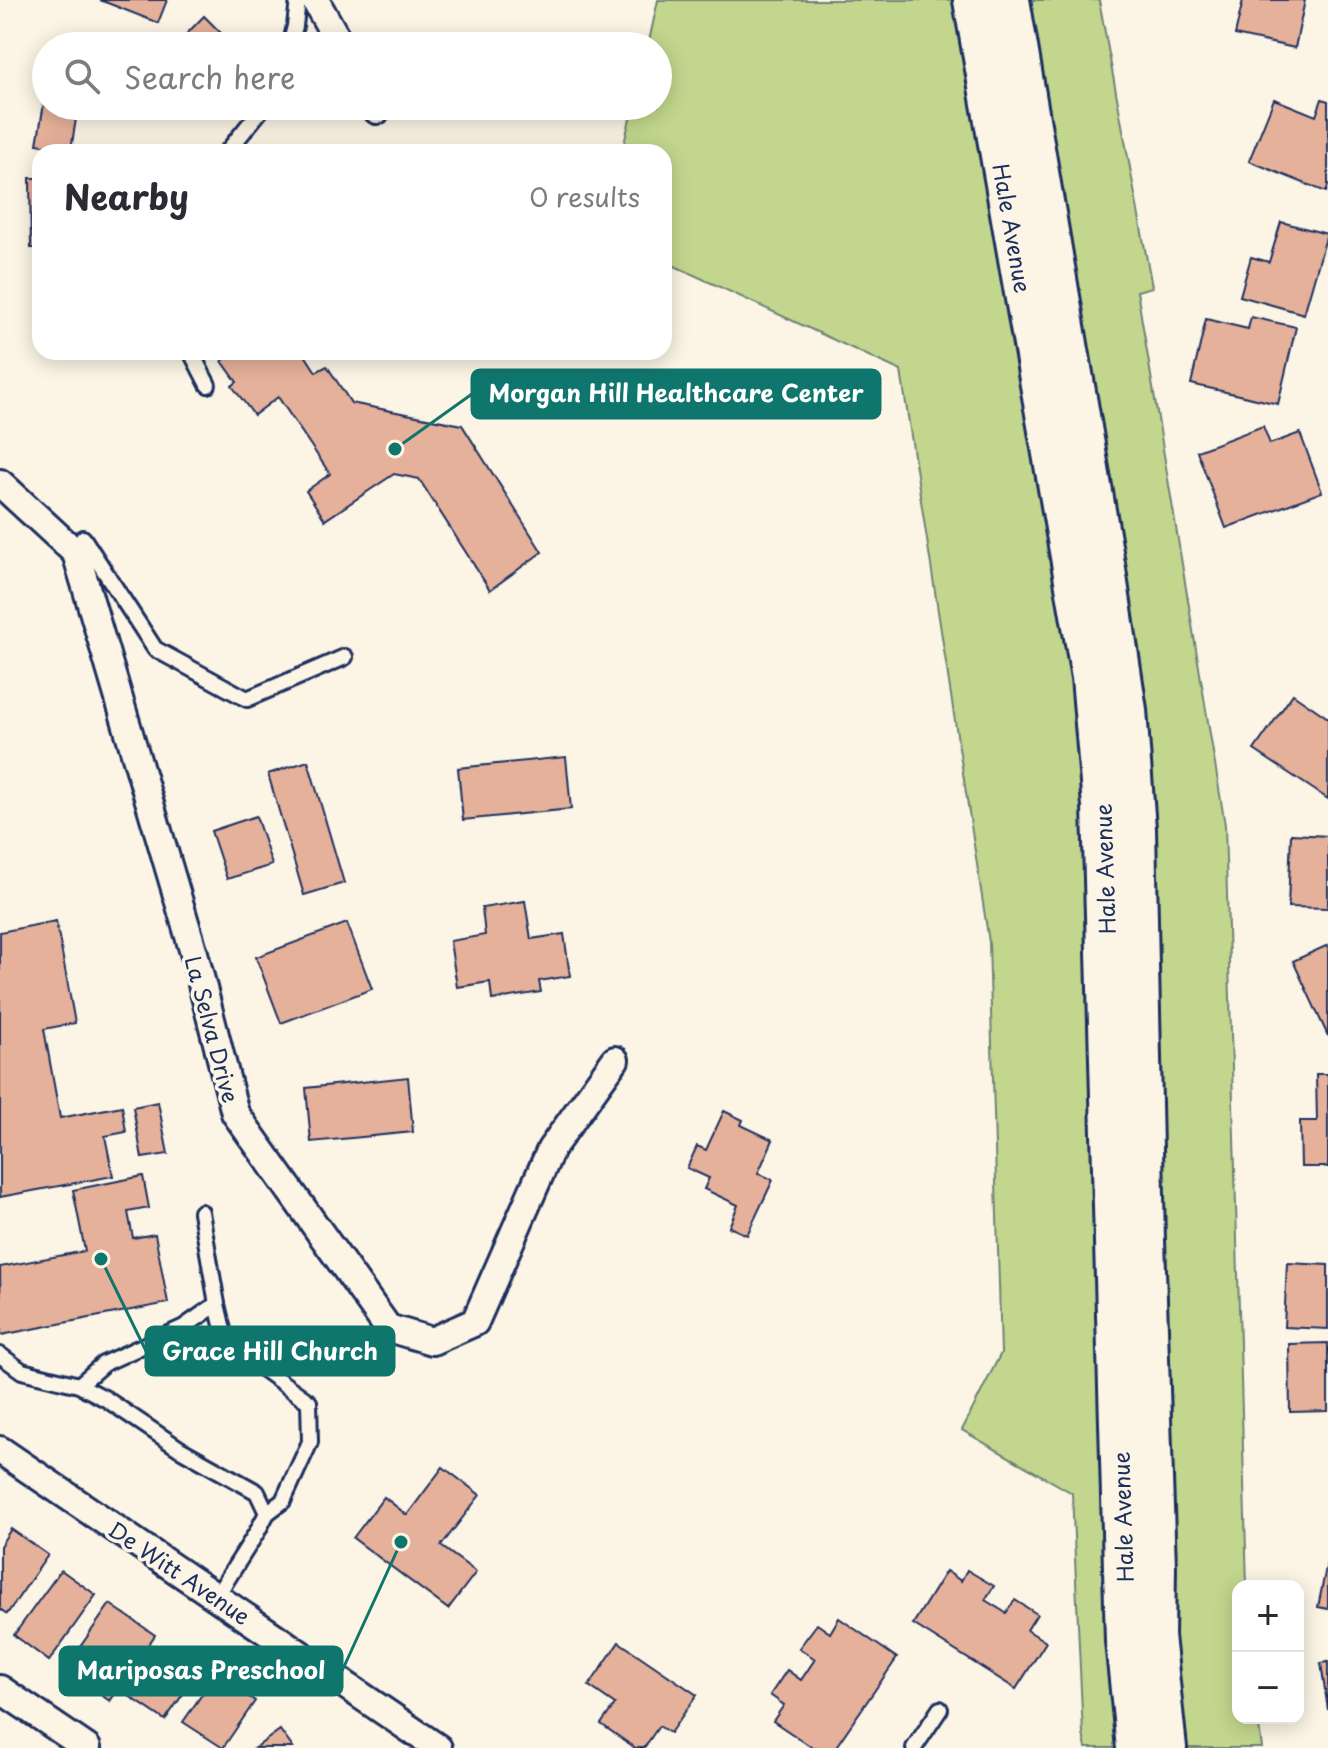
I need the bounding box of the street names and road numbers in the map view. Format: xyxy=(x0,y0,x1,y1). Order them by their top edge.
street label: Hale Avenue xyxy=(985,161,1041,295)
street label: Hale Avenue xyxy=(1085,803,1123,935)
street label: La Selva Drive xyxy=(178,952,248,1106)
street label: Hale Avenue xyxy=(1103,1451,1141,1583)
street label: De Witt Avenue xyxy=(102,1512,258,1632)

